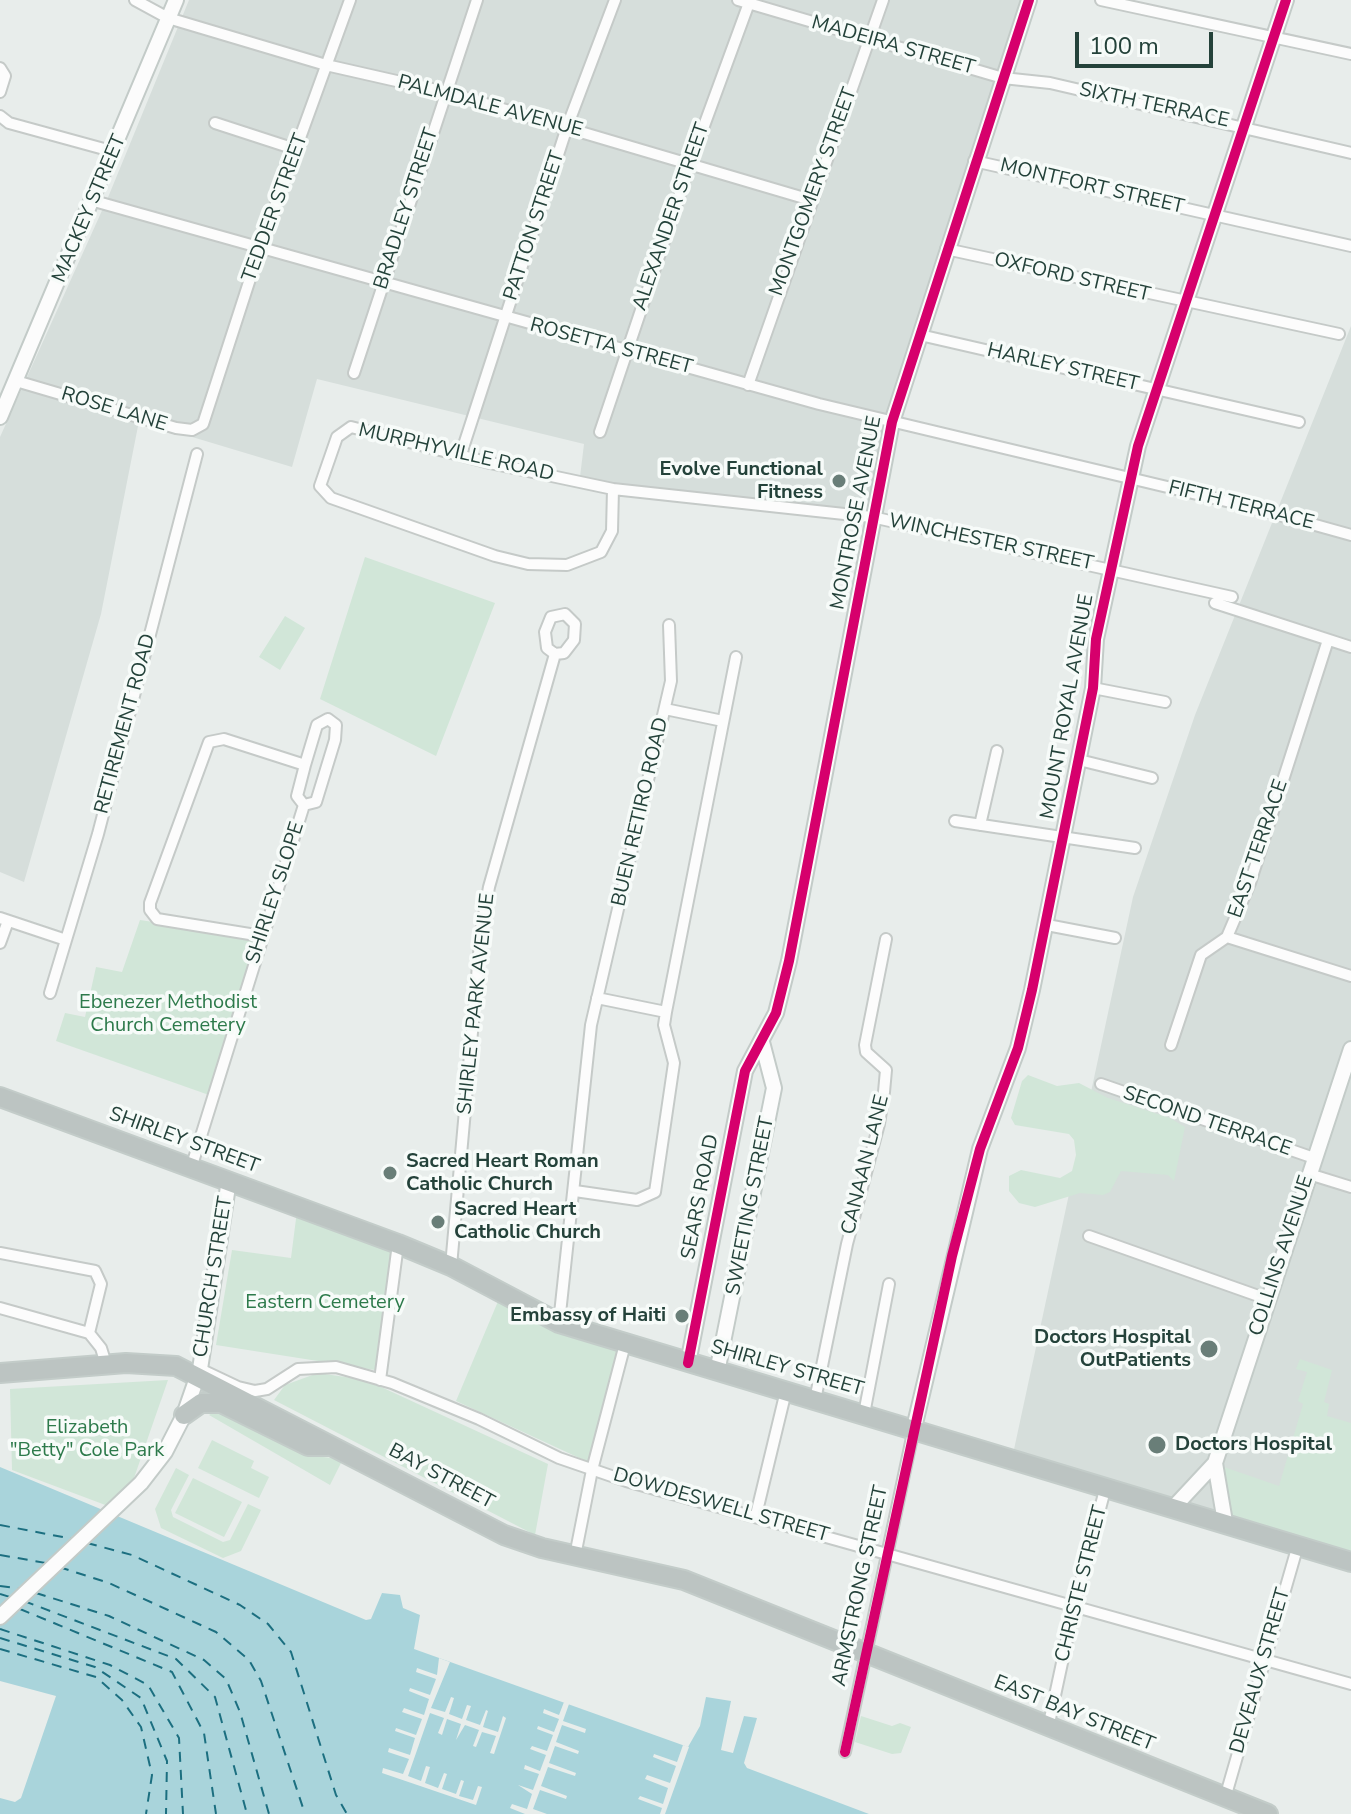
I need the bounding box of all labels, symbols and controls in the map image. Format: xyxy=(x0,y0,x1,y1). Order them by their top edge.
street label: MADEIRA STREET xyxy=(809,11,977,81)
scale bar xyxy=(1079,16,1217,66)
text: 100 m xyxy=(1089,30,1159,62)
street label: PALMDALE AVENUE xyxy=(395,71,585,143)
street label: SIXTH TERRACE xyxy=(1077,78,1231,134)
street label: MONTGOMERY STREET xyxy=(765,85,863,299)
street label: ALEXANDER STREET xyxy=(629,120,715,314)
street label: BRADLEY STREET xyxy=(370,125,444,293)
street label: MACKEY STREET xyxy=(48,131,132,287)
street label: TEDDER STREET xyxy=(238,131,314,285)
street label: PATTON STREET xyxy=(500,148,570,304)
street label: MONTFORT STREET xyxy=(998,154,1186,220)
street label: OXFORD STREET xyxy=(992,248,1152,308)
street label: ROSETTA STREET xyxy=(527,314,695,380)
street label: HARLEY STREET xyxy=(985,339,1141,397)
street label: ROSE LANE xyxy=(58,383,170,437)
street label: MONTROSE AVENUE xyxy=(826,414,888,612)
street label: MURPHYVILLE ROAD xyxy=(356,419,556,487)
place label: Evolve Functional Fitness xyxy=(660,458,823,505)
marker: Evolve Functional Fitness xyxy=(830,472,848,490)
street label: FIFTH TERRACE xyxy=(1166,476,1316,536)
street label: WINCHESTER STREET xyxy=(886,510,1096,576)
street label: MOUNT ROYAL AVENUE xyxy=(1036,593,1100,821)
street label: RETIREMENT ROAD xyxy=(90,631,162,817)
street label: BUEN RETIRO ROAD xyxy=(608,715,674,909)
street label: EAST TERRACE xyxy=(1224,777,1294,921)
street label: SHIRLEY SLOPE xyxy=(242,819,310,967)
street label: SHIRLEY PARK AVENUE xyxy=(453,892,501,1116)
park label: Ebenezer Methodist Church Cemetery xyxy=(79,991,257,1038)
street label: SECOND TERRACE xyxy=(1120,1082,1294,1162)
street label: CANAAN LANE xyxy=(837,1093,895,1237)
street label: SHIRLEY STREET xyxy=(106,1103,262,1179)
street label: SWEETING STREET xyxy=(722,1115,780,1297)
street label: SEARS ROAD xyxy=(677,1132,725,1262)
place label: Sacred Heart Roman Catholic Church xyxy=(406,1150,599,1197)
marker: Sacred Heart Roman Catholic Church xyxy=(381,1164,399,1182)
street label: COLLINS AVENUE xyxy=(1245,1173,1319,1339)
street label: CHURCH STREET xyxy=(189,1195,239,1359)
place label: Sacred Heart Catholic Church xyxy=(454,1198,601,1245)
marker: Sacred Heart Catholic Church xyxy=(429,1213,447,1231)
park label: Eastern Cemetery xyxy=(245,1291,405,1315)
place label: Embassy of Haiti xyxy=(510,1304,666,1328)
marker: Embassy of Haiti xyxy=(673,1307,691,1325)
place label: Doctors Hospital OutPatients xyxy=(1034,1326,1191,1373)
street label: SHIRLEY STREET xyxy=(708,1336,866,1402)
marker: Doctors Hospital OutPatients xyxy=(1198,1338,1220,1360)
park label: Elizabeth "Betty" Cole Park xyxy=(10,1416,164,1463)
place label: Doctors Hospital xyxy=(1175,1433,1332,1457)
marker: Doctors Hospital xyxy=(1146,1434,1168,1456)
street label: BAY STREET xyxy=(384,1439,498,1515)
street label: DOWDESWELL STREET xyxy=(610,1464,832,1548)
street label: ARMSTRONG STREET xyxy=(828,1483,894,1689)
street label: CHRISTE STREET xyxy=(1051,1503,1113,1665)
street label: DEVEAUX STREET xyxy=(1226,1585,1296,1757)
street label: EAST BAY STREET xyxy=(990,1671,1158,1757)

